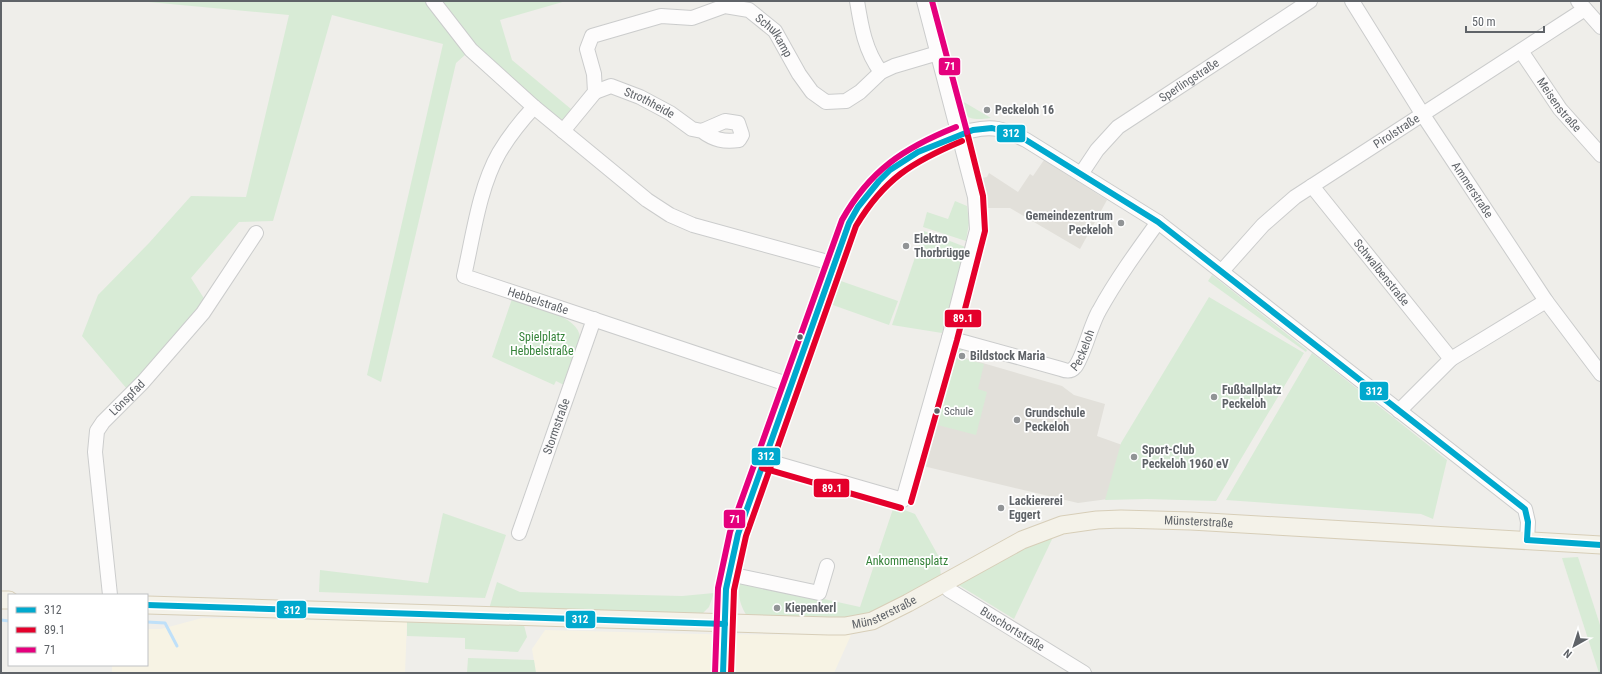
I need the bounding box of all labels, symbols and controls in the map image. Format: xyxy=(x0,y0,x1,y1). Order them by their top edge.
scale bar xyxy=(1466,8,1544,34)
street label: Schulkamp xyxy=(752,11,795,60)
text: 50 m xyxy=(1472,15,1496,29)
street label: Sperlingstraße xyxy=(1156,55,1222,105)
line badge: 71 xyxy=(938,57,961,76)
text: 71 xyxy=(944,60,956,73)
street label: Meisenstraße xyxy=(1534,75,1584,135)
street label: Strothheide xyxy=(622,85,678,121)
place label: Peckeloh 16 xyxy=(995,103,1054,117)
marker: Peckeloh 16 xyxy=(982,105,992,115)
street label: Pirolstraße xyxy=(1371,111,1422,151)
line badge: 312 xyxy=(996,124,1026,143)
text: 312 xyxy=(1003,127,1020,140)
street label: Ammerstraße xyxy=(1449,159,1496,221)
place label: Gemeindezentrum Peckeloh xyxy=(1026,209,1113,237)
marker: Gemeindezentrum Peckeloh xyxy=(1116,218,1126,228)
place label: Elektro Thorbrügge xyxy=(914,232,970,260)
street label: Schwalbenstraße xyxy=(1351,236,1413,309)
marker: Elektro Thorbrügge xyxy=(901,241,911,251)
street label: Hebbelstraße xyxy=(506,285,571,318)
line badge: 89.1 xyxy=(944,309,982,328)
text: 89.1 xyxy=(953,312,973,325)
street label: Peckeloh xyxy=(1068,328,1097,374)
park label: Spielplatz Hebbelstraße xyxy=(510,330,574,358)
unlabelled marker xyxy=(795,332,805,342)
place label: Bildstock Maria xyxy=(970,349,1045,363)
marker: Bildstock Maria xyxy=(957,351,967,361)
street label: Lönspfad xyxy=(107,377,148,418)
line badge: 312 xyxy=(1359,381,1389,401)
place label: Fußballplatz Peckeloh xyxy=(1222,383,1282,411)
text: 312 xyxy=(1366,385,1383,398)
marker: Fußballplatz Peckeloh xyxy=(1209,392,1219,402)
street label: Stormstraße xyxy=(540,396,573,456)
place label: Schule xyxy=(944,405,973,418)
marker: Schule xyxy=(932,406,942,416)
place label: Grundschule Peckeloh xyxy=(1025,406,1086,434)
marker: Grundschule Peckeloh xyxy=(1012,415,1022,425)
place label: Sport-Club Peckeloh 1960 eV xyxy=(1142,443,1229,471)
line badge: 312 xyxy=(751,447,781,466)
text: 312 xyxy=(758,450,775,463)
marker: Sport-Club Peckeloh 1960 eV xyxy=(1129,452,1139,462)
line badge: 89.1 xyxy=(813,478,850,498)
text: 89.1 xyxy=(822,482,842,495)
place label: Lackiererei Eggert xyxy=(1009,494,1063,522)
marker: Lackiererei Eggert xyxy=(996,503,1006,513)
line badge: 71 xyxy=(723,509,746,529)
text: 71 xyxy=(729,513,741,526)
street label: Münsterstraße xyxy=(1164,513,1234,530)
park label: Ankommensplatz xyxy=(866,554,948,568)
street label: Münsterstraße xyxy=(851,593,919,632)
legend xyxy=(8,594,148,666)
line badge: 312 xyxy=(276,600,307,619)
place label: Kiepenkerl xyxy=(785,601,836,615)
text: 312 xyxy=(44,603,62,617)
marker: Kiepenkerl xyxy=(772,603,782,613)
text: 312 xyxy=(284,604,301,617)
street label: Buschortstraße xyxy=(978,604,1047,654)
line badge: 312 xyxy=(565,610,596,629)
text: 312 xyxy=(572,613,589,626)
text: 89.1 xyxy=(44,623,65,637)
north arrow xyxy=(1554,626,1594,666)
text: 71 xyxy=(44,643,56,657)
text: N xyxy=(1561,646,1575,661)

